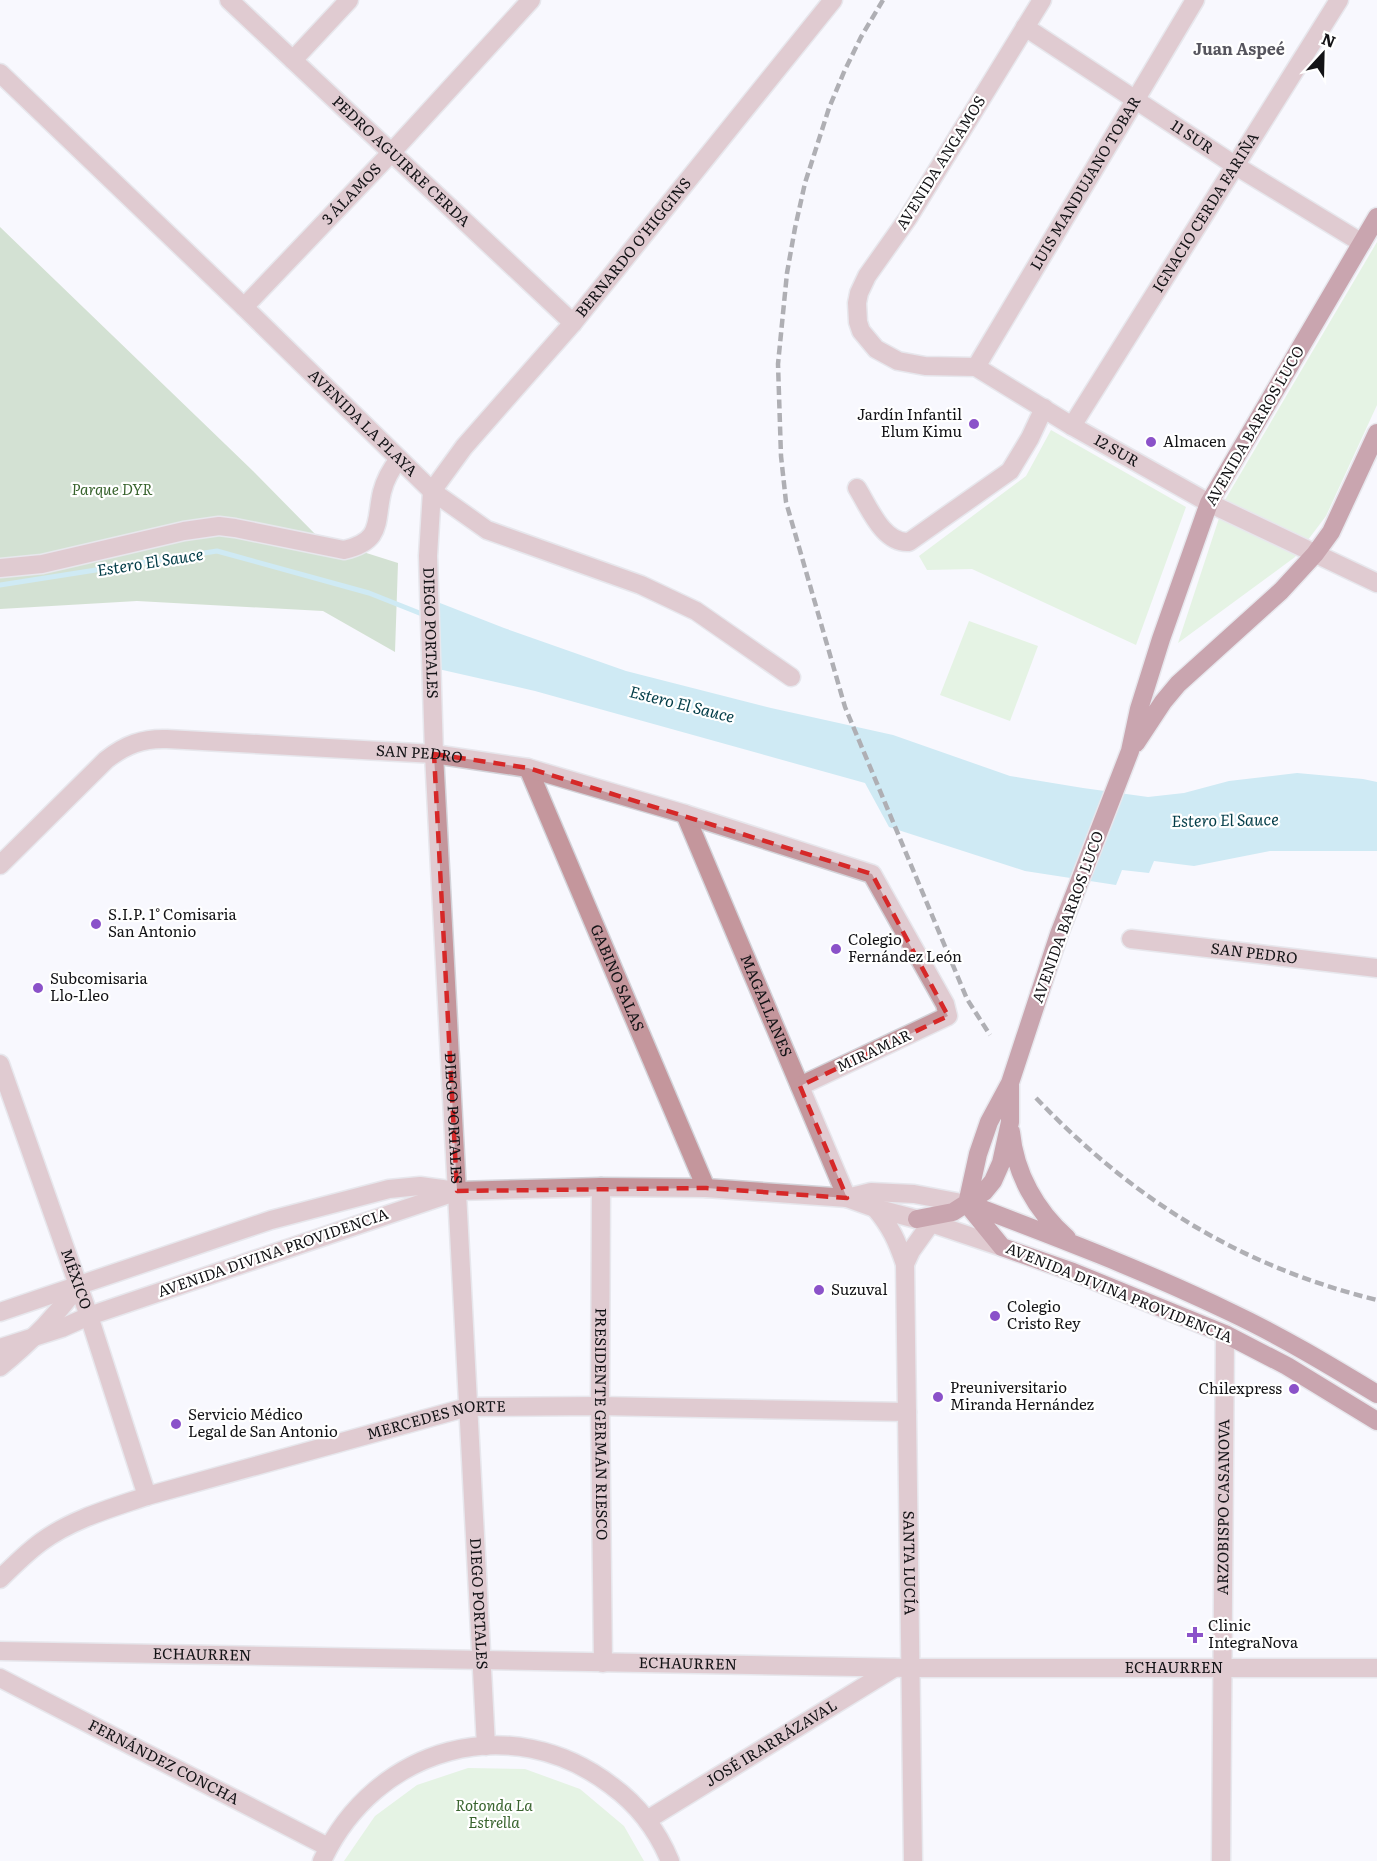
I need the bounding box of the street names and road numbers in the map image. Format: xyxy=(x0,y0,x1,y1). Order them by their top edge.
street label: PEDRO AGUIRRE CERDA xyxy=(328,90,476,231)
street label: AVENIDA ANGAMOS xyxy=(889,91,990,234)
street label: LUIS MANDUJANO TOBAR xyxy=(1023,91,1145,274)
street label: 11 SUR xyxy=(1167,113,1219,158)
street label: IGNACIO CERDA FARIÑA xyxy=(1146,127,1264,296)
street label: 3 ÁLAMOS xyxy=(315,157,386,229)
street label: BERNARDO O'HIGGINS xyxy=(569,172,696,322)
street label: AVENIDA BARROS LUCO xyxy=(1198,341,1309,510)
street label: AVENIDA LA PLAYA xyxy=(304,363,424,481)
street label: 12 SUR xyxy=(1090,428,1144,472)
street label: DIEGO PORTALES xyxy=(418,567,445,699)
street label: SAN PEDRO xyxy=(375,738,465,768)
street label: AVENIDA BARROS LUCO xyxy=(1025,827,1108,1006)
street label: GABINO SALAS xyxy=(585,920,651,1035)
street label: SAN PEDRO xyxy=(1210,936,1299,969)
street label: MAGALLANES xyxy=(735,950,799,1060)
street label: MIRAMAR xyxy=(832,1022,915,1077)
street label: DIEGO PORTALES xyxy=(440,1052,470,1185)
street label: AVENIDA DIVINA PROVIDENCIA xyxy=(154,1201,391,1302)
street label: AVENIDA DIVINA PROVIDENCIA xyxy=(1003,1235,1236,1348)
street label: MÉXICO xyxy=(56,1245,99,1312)
street label: PRESIDENTE GERMÁN RIESCO xyxy=(590,1308,615,1540)
street label: MERCEDES NORTE xyxy=(364,1394,506,1445)
street label: ARZOBISPO CASANOVA xyxy=(1210,1419,1234,1595)
street label: SANTA LUCÍA xyxy=(898,1511,923,1615)
street label: DIEGO PORTALES xyxy=(465,1537,495,1670)
street label: ECHAURREN xyxy=(152,1641,252,1666)
street label: ECHAURREN xyxy=(638,1650,737,1675)
street label: ECHAURREN xyxy=(1124,1655,1223,1678)
street label: JOSÉ IRARRÁZAVAL xyxy=(700,1693,841,1792)
street label: FERNÁNDEZ CONCHA xyxy=(85,1712,244,1809)

